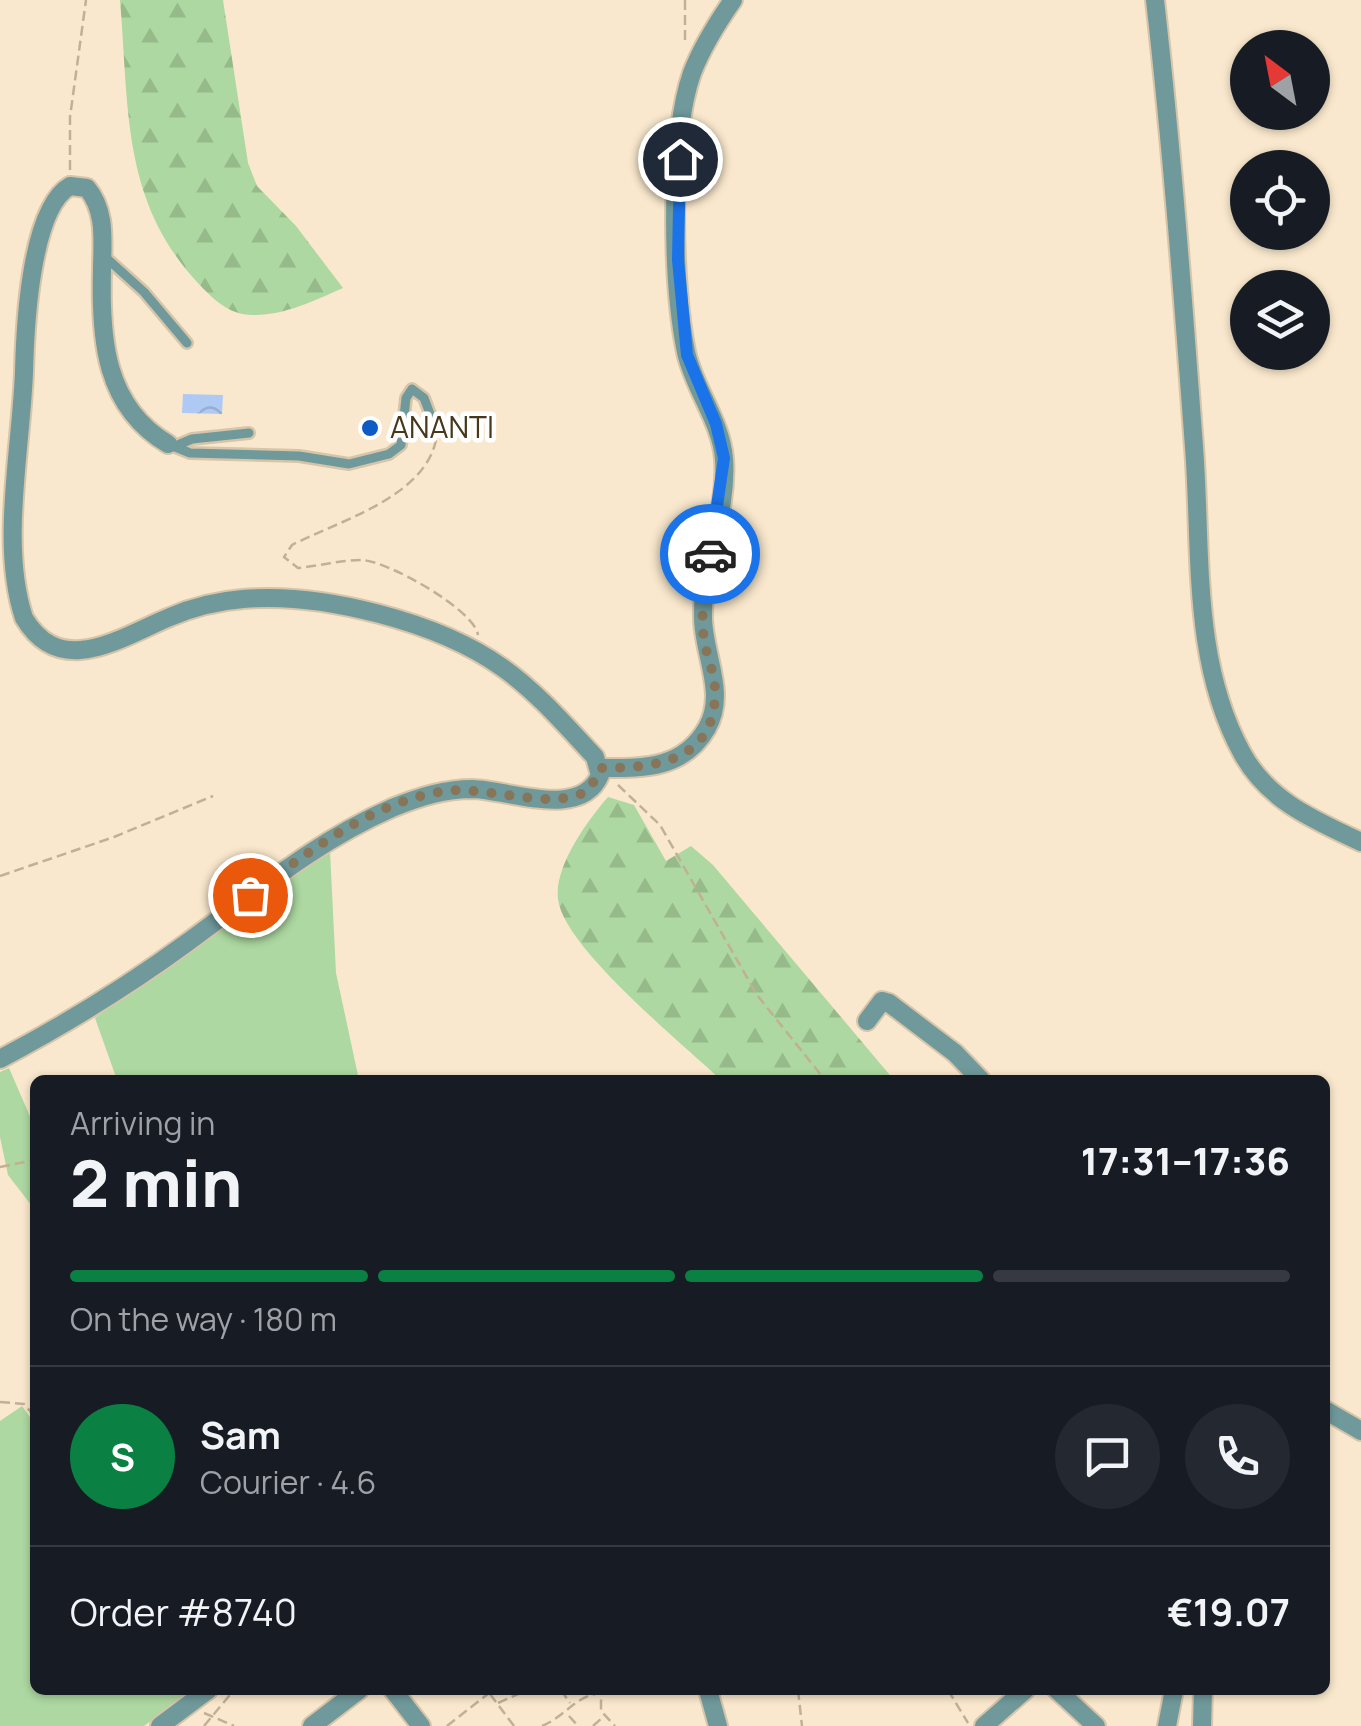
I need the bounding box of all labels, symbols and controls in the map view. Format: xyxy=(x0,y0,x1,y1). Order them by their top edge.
north arrow xyxy=(1230,30,1330,130)
map controls xyxy=(1230,30,1330,370)
pin xyxy=(638,117,723,202)
icon: home xyxy=(653,132,708,187)
button: locate xyxy=(1230,150,1330,250)
button: layers xyxy=(1230,270,1330,370)
place label: ΑΝΑΝΤΙ xyxy=(390,406,494,447)
marker: ΑΝΑΝΤΙ xyxy=(359,417,381,439)
courier xyxy=(660,504,760,604)
icon: car xyxy=(683,527,738,582)
pin xyxy=(208,853,293,938)
icon: bag xyxy=(223,868,278,923)
text: Arriving in xyxy=(70,1101,215,1145)
text: 17:31–17:36 xyxy=(1081,1134,1290,1186)
text: 2 min xyxy=(70,1138,242,1227)
text: On the way · 180 m xyxy=(70,1297,337,1341)
button: chat xyxy=(1055,1404,1160,1509)
button: phone xyxy=(1185,1404,1290,1509)
text: Sam xyxy=(200,1408,281,1460)
text: S xyxy=(110,1430,135,1482)
text: Courier · 4.6 xyxy=(200,1460,376,1504)
text: Order #8740 xyxy=(70,1585,297,1637)
text: €19.07 xyxy=(1167,1585,1290,1637)

